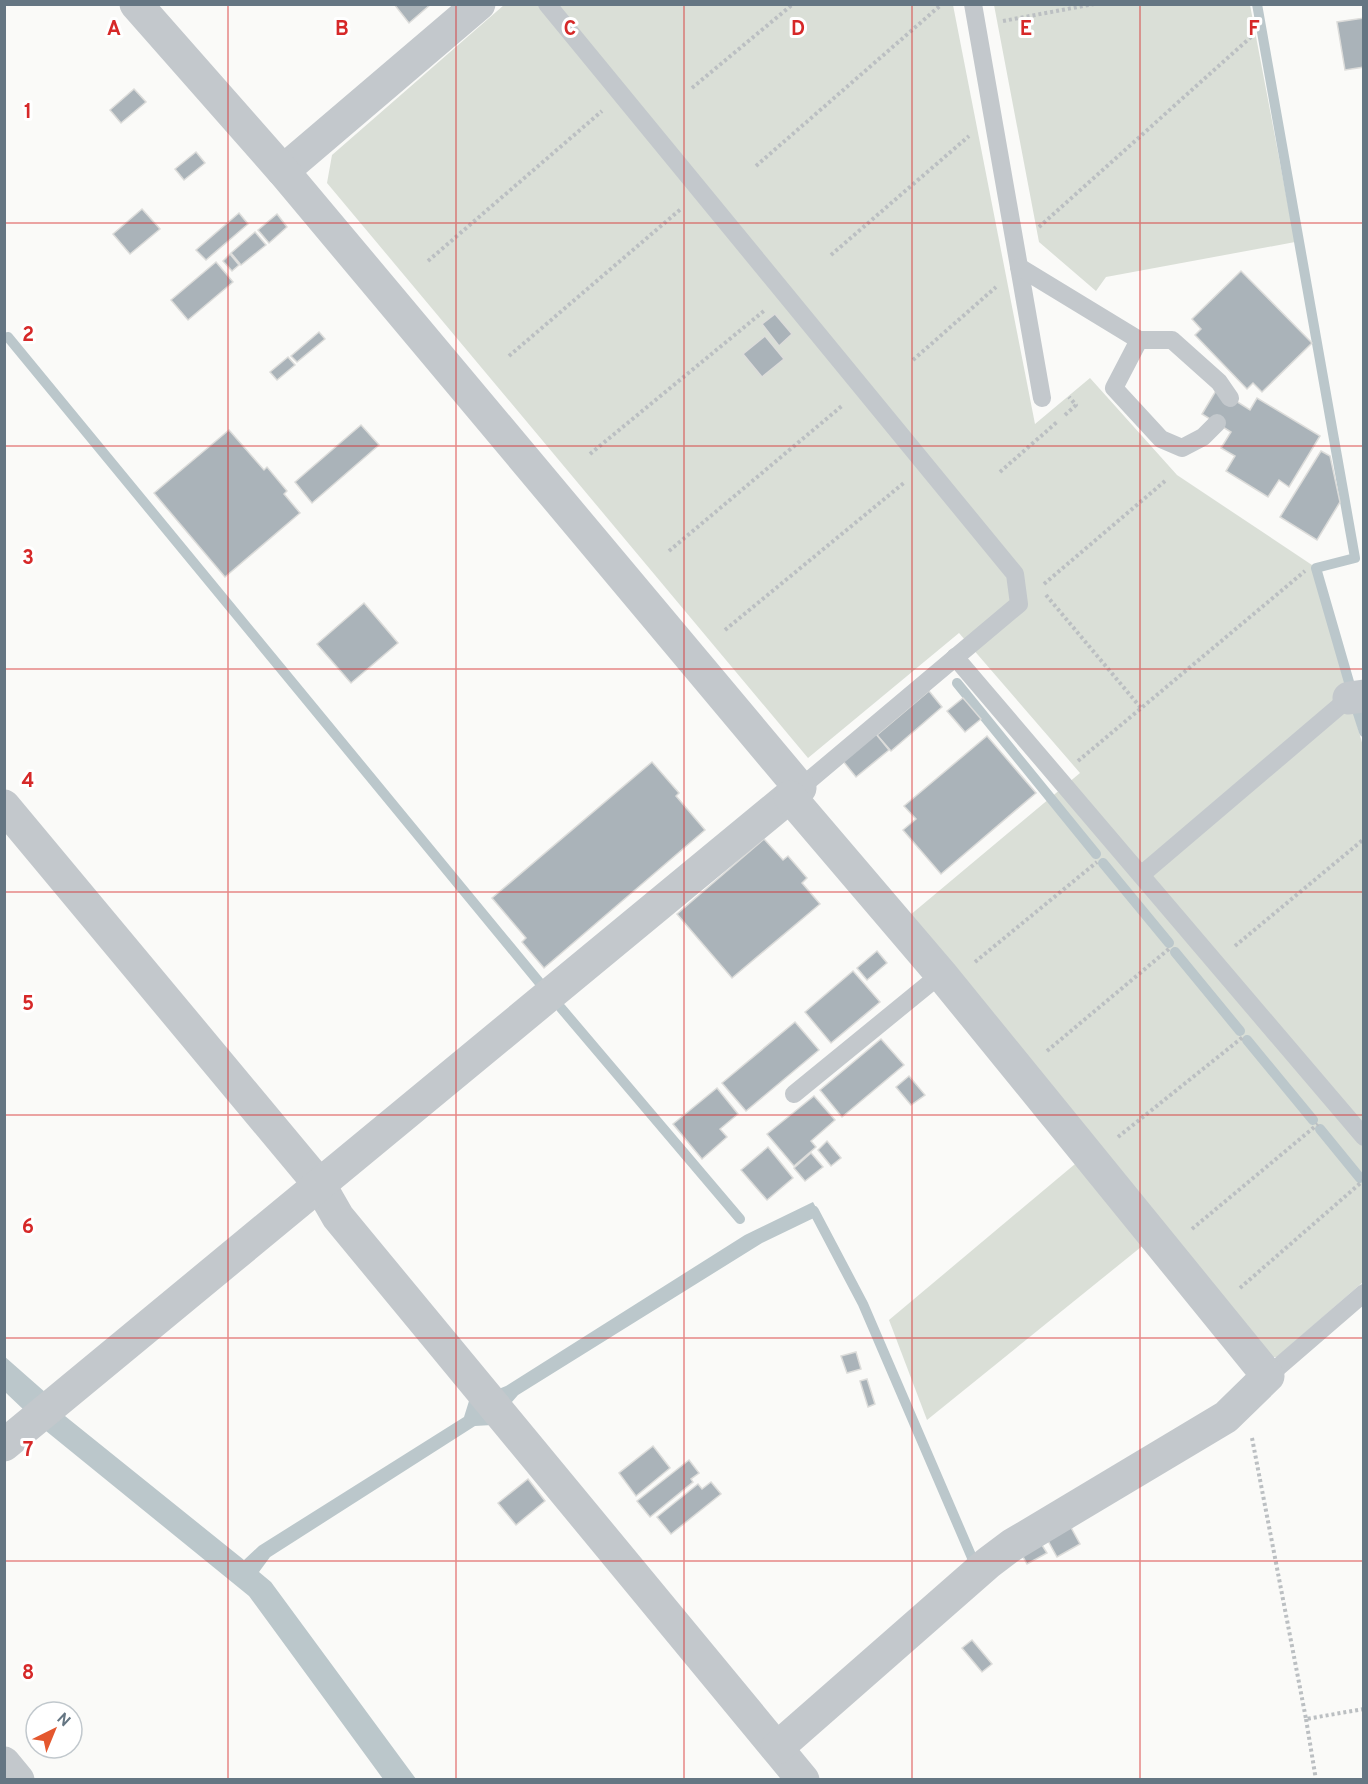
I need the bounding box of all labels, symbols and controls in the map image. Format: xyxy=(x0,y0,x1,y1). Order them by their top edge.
text: A xyxy=(107,17,121,43)
text: B xyxy=(335,17,349,43)
text: C xyxy=(564,17,576,43)
text: D xyxy=(791,17,805,43)
text: E xyxy=(1020,17,1032,43)
text: F xyxy=(1248,17,1260,43)
text: 1 xyxy=(24,100,32,126)
text: 2 xyxy=(22,323,34,349)
text: 3 xyxy=(22,546,34,572)
text: 4 xyxy=(22,769,34,795)
text: 5 xyxy=(22,992,34,1018)
text: 6 xyxy=(22,1215,34,1241)
text: 7 xyxy=(23,1438,33,1464)
text: 8 xyxy=(22,1661,34,1687)
north arrow xyxy=(24,1700,84,1760)
text: N xyxy=(52,1709,74,1732)

